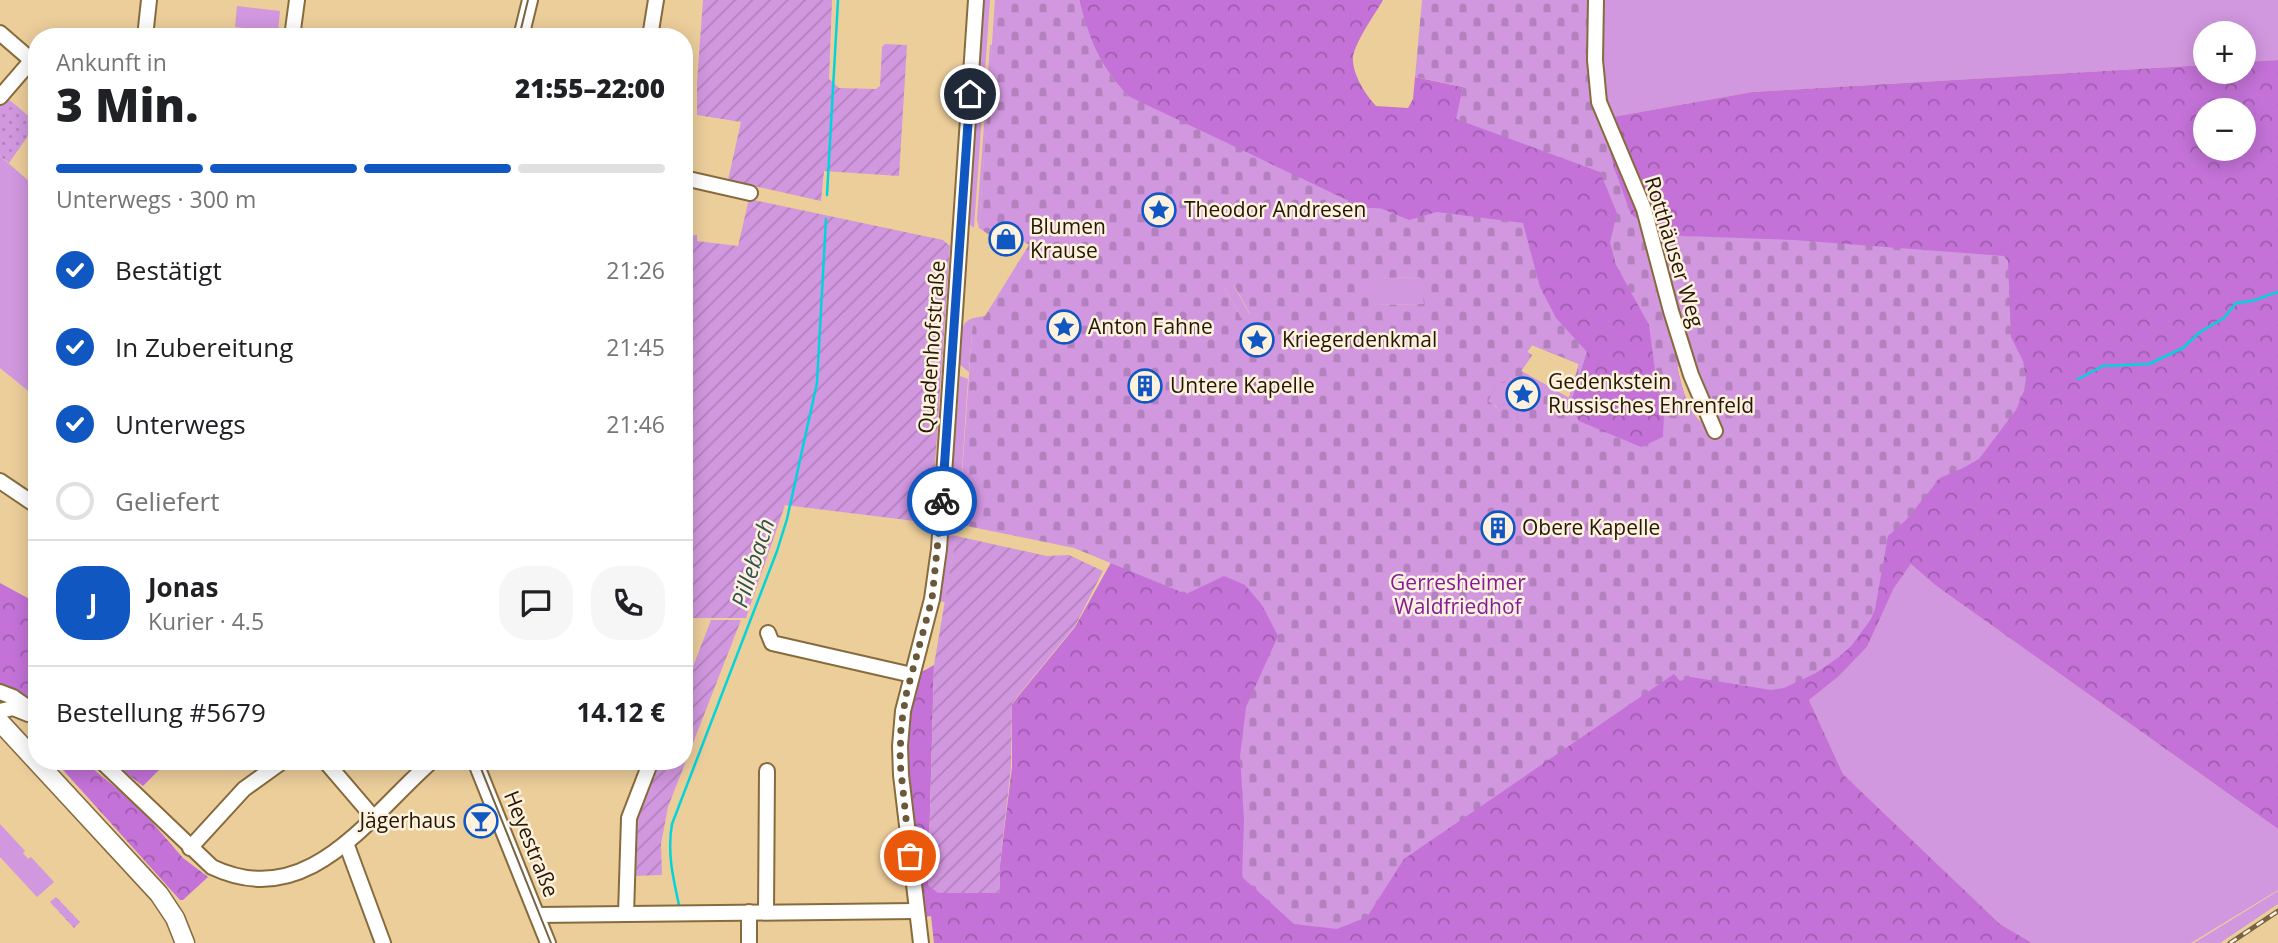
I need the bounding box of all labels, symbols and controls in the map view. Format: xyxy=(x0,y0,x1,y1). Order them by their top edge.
map controls xyxy=(2193,21,2256,161)
button: + xyxy=(2193,21,2256,84)
text: Ankunft in xyxy=(56,46,167,78)
pin xyxy=(940,64,1000,124)
text: 21:55–22:00 xyxy=(515,70,665,106)
text: 3 Min. xyxy=(56,73,198,135)
icon: home xyxy=(951,75,989,113)
button: − xyxy=(2193,98,2256,161)
street label: Rotthäuser Weg xyxy=(1639,173,1711,331)
text: Unterwegs · 300 m xyxy=(56,183,256,215)
place icon: Theodor Andresen xyxy=(1140,191,1178,229)
place label: Theodor Andresen xyxy=(1184,195,1366,223)
place label: Blumen Krause xyxy=(1030,212,1106,264)
shop icon: Blumen Krause xyxy=(987,220,1025,258)
icon: check xyxy=(56,251,94,289)
text: Bestätigt xyxy=(115,252,222,288)
text: 21:26 xyxy=(606,254,665,286)
street label: Quadenhofstraße xyxy=(911,259,951,434)
place icon: Anton Fahne xyxy=(1045,308,1083,346)
place label: Anton Fahne xyxy=(1088,312,1213,340)
place icon: Kriegerdenkmal xyxy=(1238,321,1276,359)
place label: Kriegerdenkmal xyxy=(1282,325,1437,353)
icon: check xyxy=(56,328,94,366)
text: In Zubereitung xyxy=(115,329,293,365)
text: 21:45 xyxy=(606,331,665,363)
building icon: Untere Kapelle xyxy=(1126,367,1164,405)
place label: Gedenkstein Russisches Ehrenfeld xyxy=(1548,367,1754,419)
place label: Untere Kapelle xyxy=(1170,371,1315,399)
place icon: Gedenkstein Russisches Ehrenfeld xyxy=(1504,375,1542,413)
icon: check xyxy=(56,405,94,443)
text: Unterwegs xyxy=(115,406,246,442)
text: 21:46 xyxy=(606,408,665,440)
courier xyxy=(907,466,977,536)
icon: bike xyxy=(923,482,961,520)
text: Geliefert xyxy=(115,483,219,519)
building icon: Obere Kapelle xyxy=(1479,509,1517,547)
place label: Obere Kapelle xyxy=(1522,513,1660,541)
water label: Pillebach xyxy=(723,514,781,611)
button: chat xyxy=(499,566,573,640)
button: phone xyxy=(591,566,665,640)
park label: Gerresheimer Waldfriedhof xyxy=(1390,568,1526,620)
text: Jonas xyxy=(148,569,218,605)
text: J xyxy=(89,585,97,621)
text: Kurier · 4.5 xyxy=(148,605,264,637)
text: Bestellung #5679 xyxy=(56,694,266,730)
text: 14.12 € xyxy=(577,694,665,730)
street label: Heyestraße xyxy=(498,786,566,901)
bar icon: Jägerhaus xyxy=(462,802,500,840)
place label: Jägerhaus xyxy=(357,806,456,834)
pin xyxy=(880,826,940,886)
icon: bag xyxy=(891,837,929,875)

